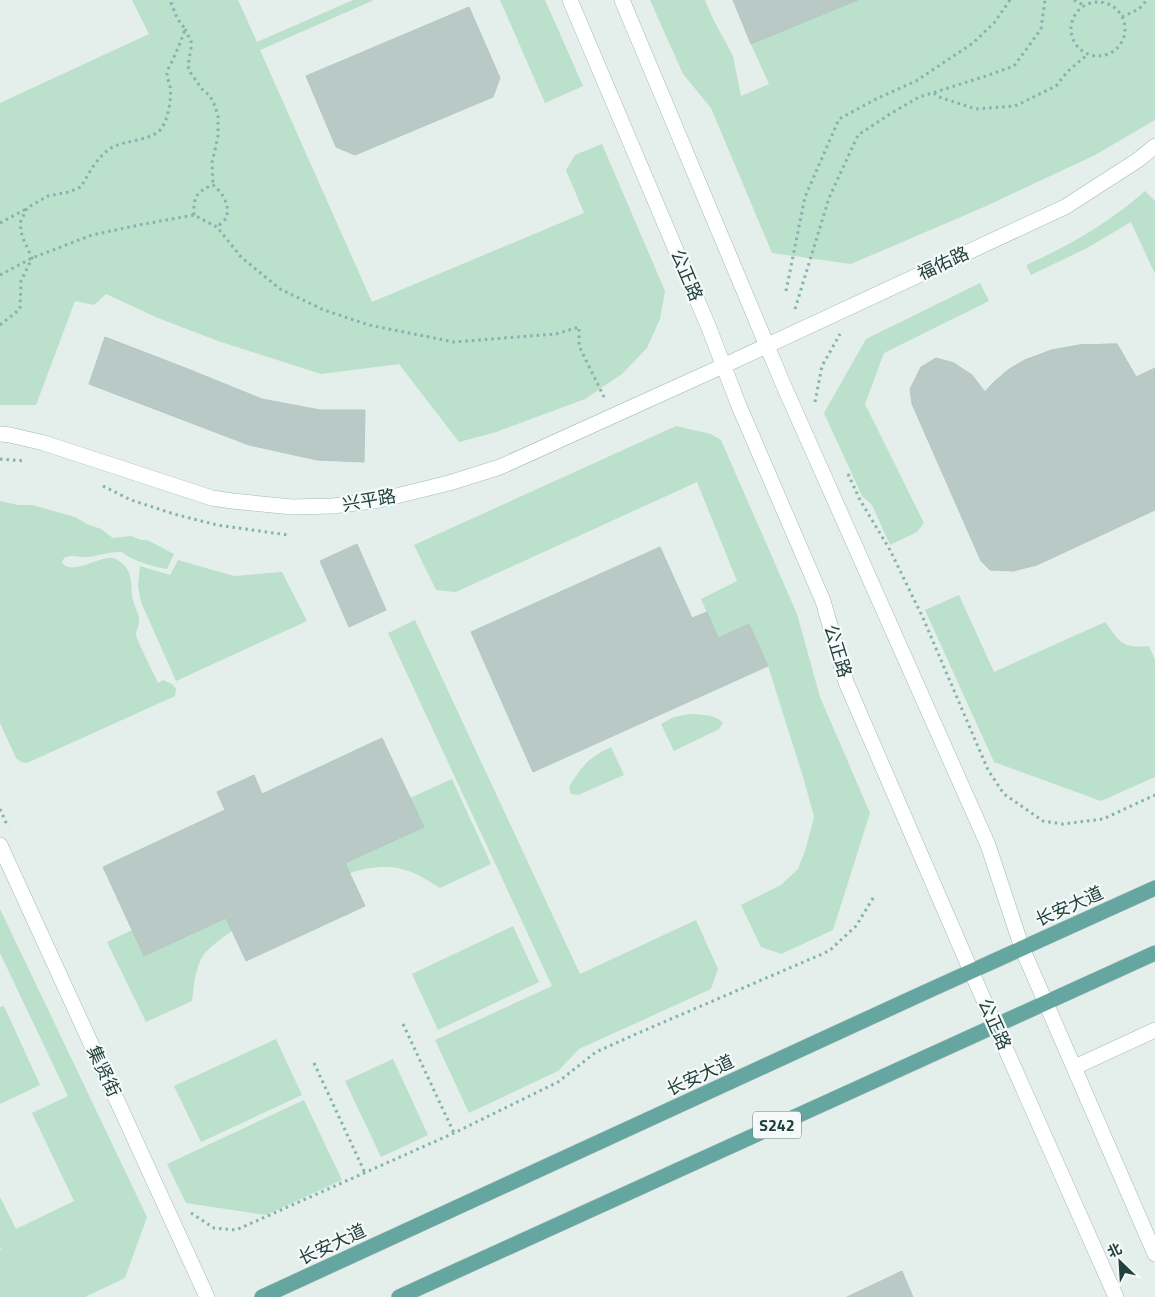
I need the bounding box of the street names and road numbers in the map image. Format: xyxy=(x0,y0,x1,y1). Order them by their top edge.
street label: 福佑路 xyxy=(913,239,973,287)
street label: 公正路 xyxy=(664,245,710,305)
street label: 兴平路 xyxy=(340,482,398,518)
street label: 公正路 xyxy=(817,621,859,681)
street label: 长安大道 xyxy=(1031,879,1107,933)
street label: 公正路 xyxy=(972,994,1018,1054)
street label: 集贤街 xyxy=(80,1041,128,1101)
street label: 长安大道 xyxy=(662,1048,738,1102)
road number: S242 xyxy=(753,1112,801,1138)
street label: 长安大道 xyxy=(294,1217,370,1271)

